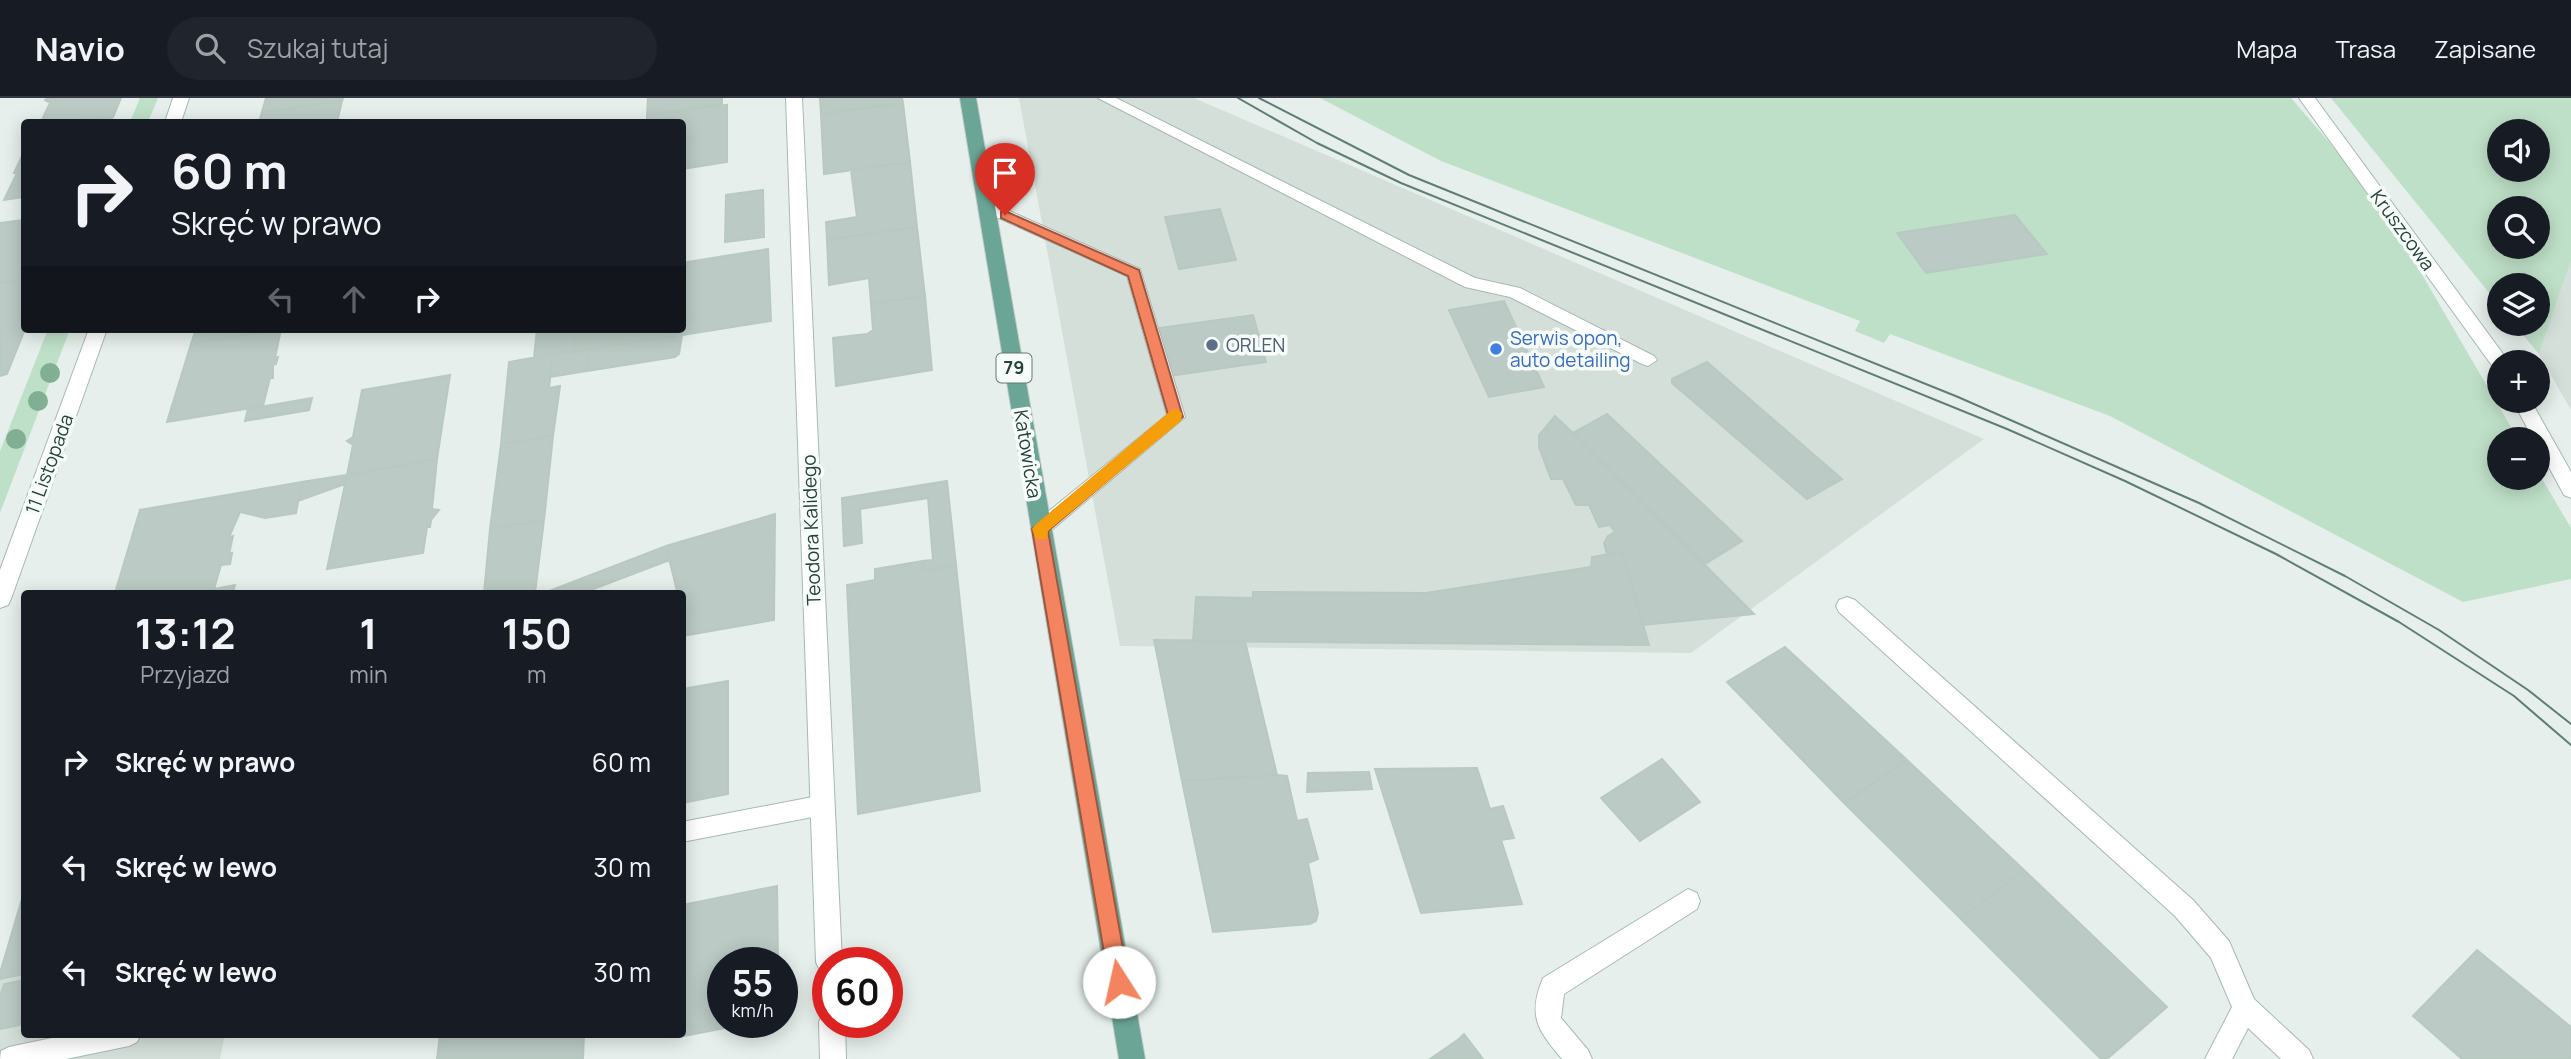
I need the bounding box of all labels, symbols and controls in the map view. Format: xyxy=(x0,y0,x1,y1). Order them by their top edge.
search box xyxy=(167,17,657,80)
text: Navio xyxy=(35,26,125,71)
icon: search xyxy=(191,29,229,67)
text: Szukaj tutaj xyxy=(247,30,388,66)
text: Mapa xyxy=(2236,32,2297,65)
text: Trasa xyxy=(2335,32,2396,65)
text: Zapisane xyxy=(2434,32,2536,65)
map controls xyxy=(2487,119,2550,490)
button: sound xyxy=(2487,119,2550,182)
text: 60 m xyxy=(171,137,288,204)
pin xyxy=(975,143,1035,215)
icon: right xyxy=(56,147,147,238)
icon: arrive xyxy=(986,154,1024,192)
street label: Kruszcowa xyxy=(2365,184,2441,276)
button: search xyxy=(2487,196,2550,259)
text: Skręć w prawo xyxy=(171,201,382,245)
button: layers xyxy=(2487,273,2550,336)
icon: left xyxy=(262,280,300,318)
icon: ahead xyxy=(335,280,373,318)
icon: right xyxy=(408,280,446,318)
place label: Serwis opon, auto detailing xyxy=(1510,325,1630,373)
place label: ORLEN xyxy=(1226,332,1285,358)
marker: ORLEN xyxy=(1204,337,1220,353)
marker: Serwis opon, auto detailing xyxy=(1488,341,1504,357)
button: + xyxy=(2487,350,2550,413)
road number: 79 xyxy=(996,354,1032,382)
street label: Katowicka xyxy=(1008,408,1048,500)
street label: 11 Listopada xyxy=(19,410,79,518)
button: − xyxy=(2487,427,2550,490)
street label: Teodora Kalidego xyxy=(795,454,827,606)
text: 13:12 xyxy=(135,604,235,662)
text: 1 xyxy=(359,604,378,662)
text: 150 xyxy=(502,604,572,662)
text: Przyjazd xyxy=(140,658,230,690)
text: min xyxy=(349,658,388,690)
text: m xyxy=(527,658,547,690)
icon: right xyxy=(56,743,94,781)
text: Skręć w prawo xyxy=(115,744,295,780)
text: 60 m xyxy=(592,744,651,780)
icon: left xyxy=(56,848,94,886)
text: Skręć w lewo xyxy=(115,849,277,885)
text: 30 m xyxy=(594,849,651,885)
position arrow xyxy=(1082,945,1156,1019)
speed limit sign: 60 xyxy=(812,947,903,1038)
icon: left xyxy=(56,953,94,991)
text: Skręć w lewo xyxy=(115,954,277,990)
text: 30 m xyxy=(594,954,651,990)
text: 55 xyxy=(732,959,773,1007)
text: km/h xyxy=(732,998,773,1022)

